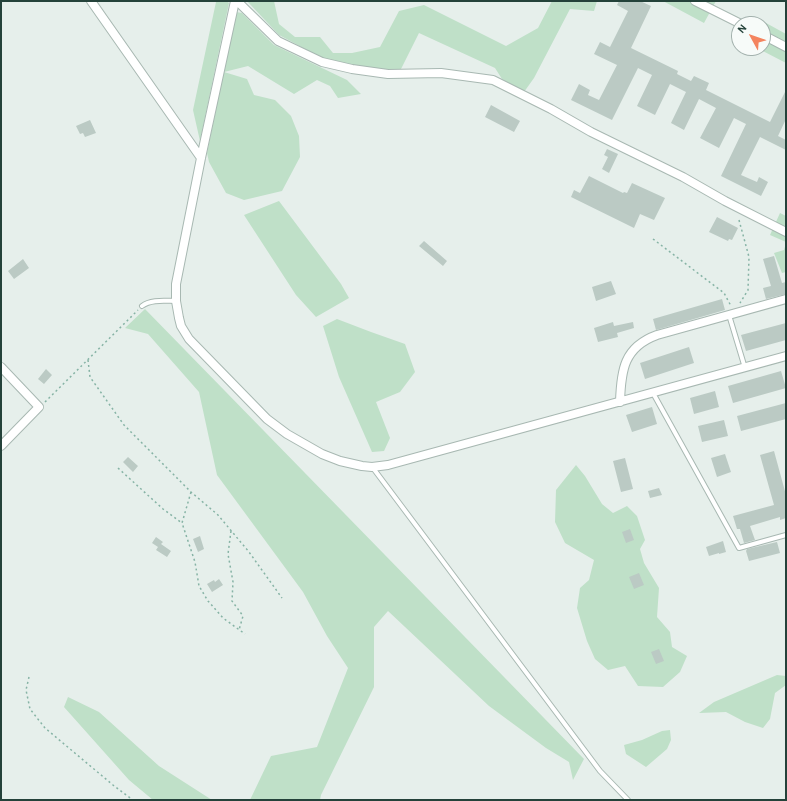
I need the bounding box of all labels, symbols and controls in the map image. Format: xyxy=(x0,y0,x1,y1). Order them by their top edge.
north arrow xyxy=(731,16,771,56)
text: N xyxy=(735,21,750,36)

